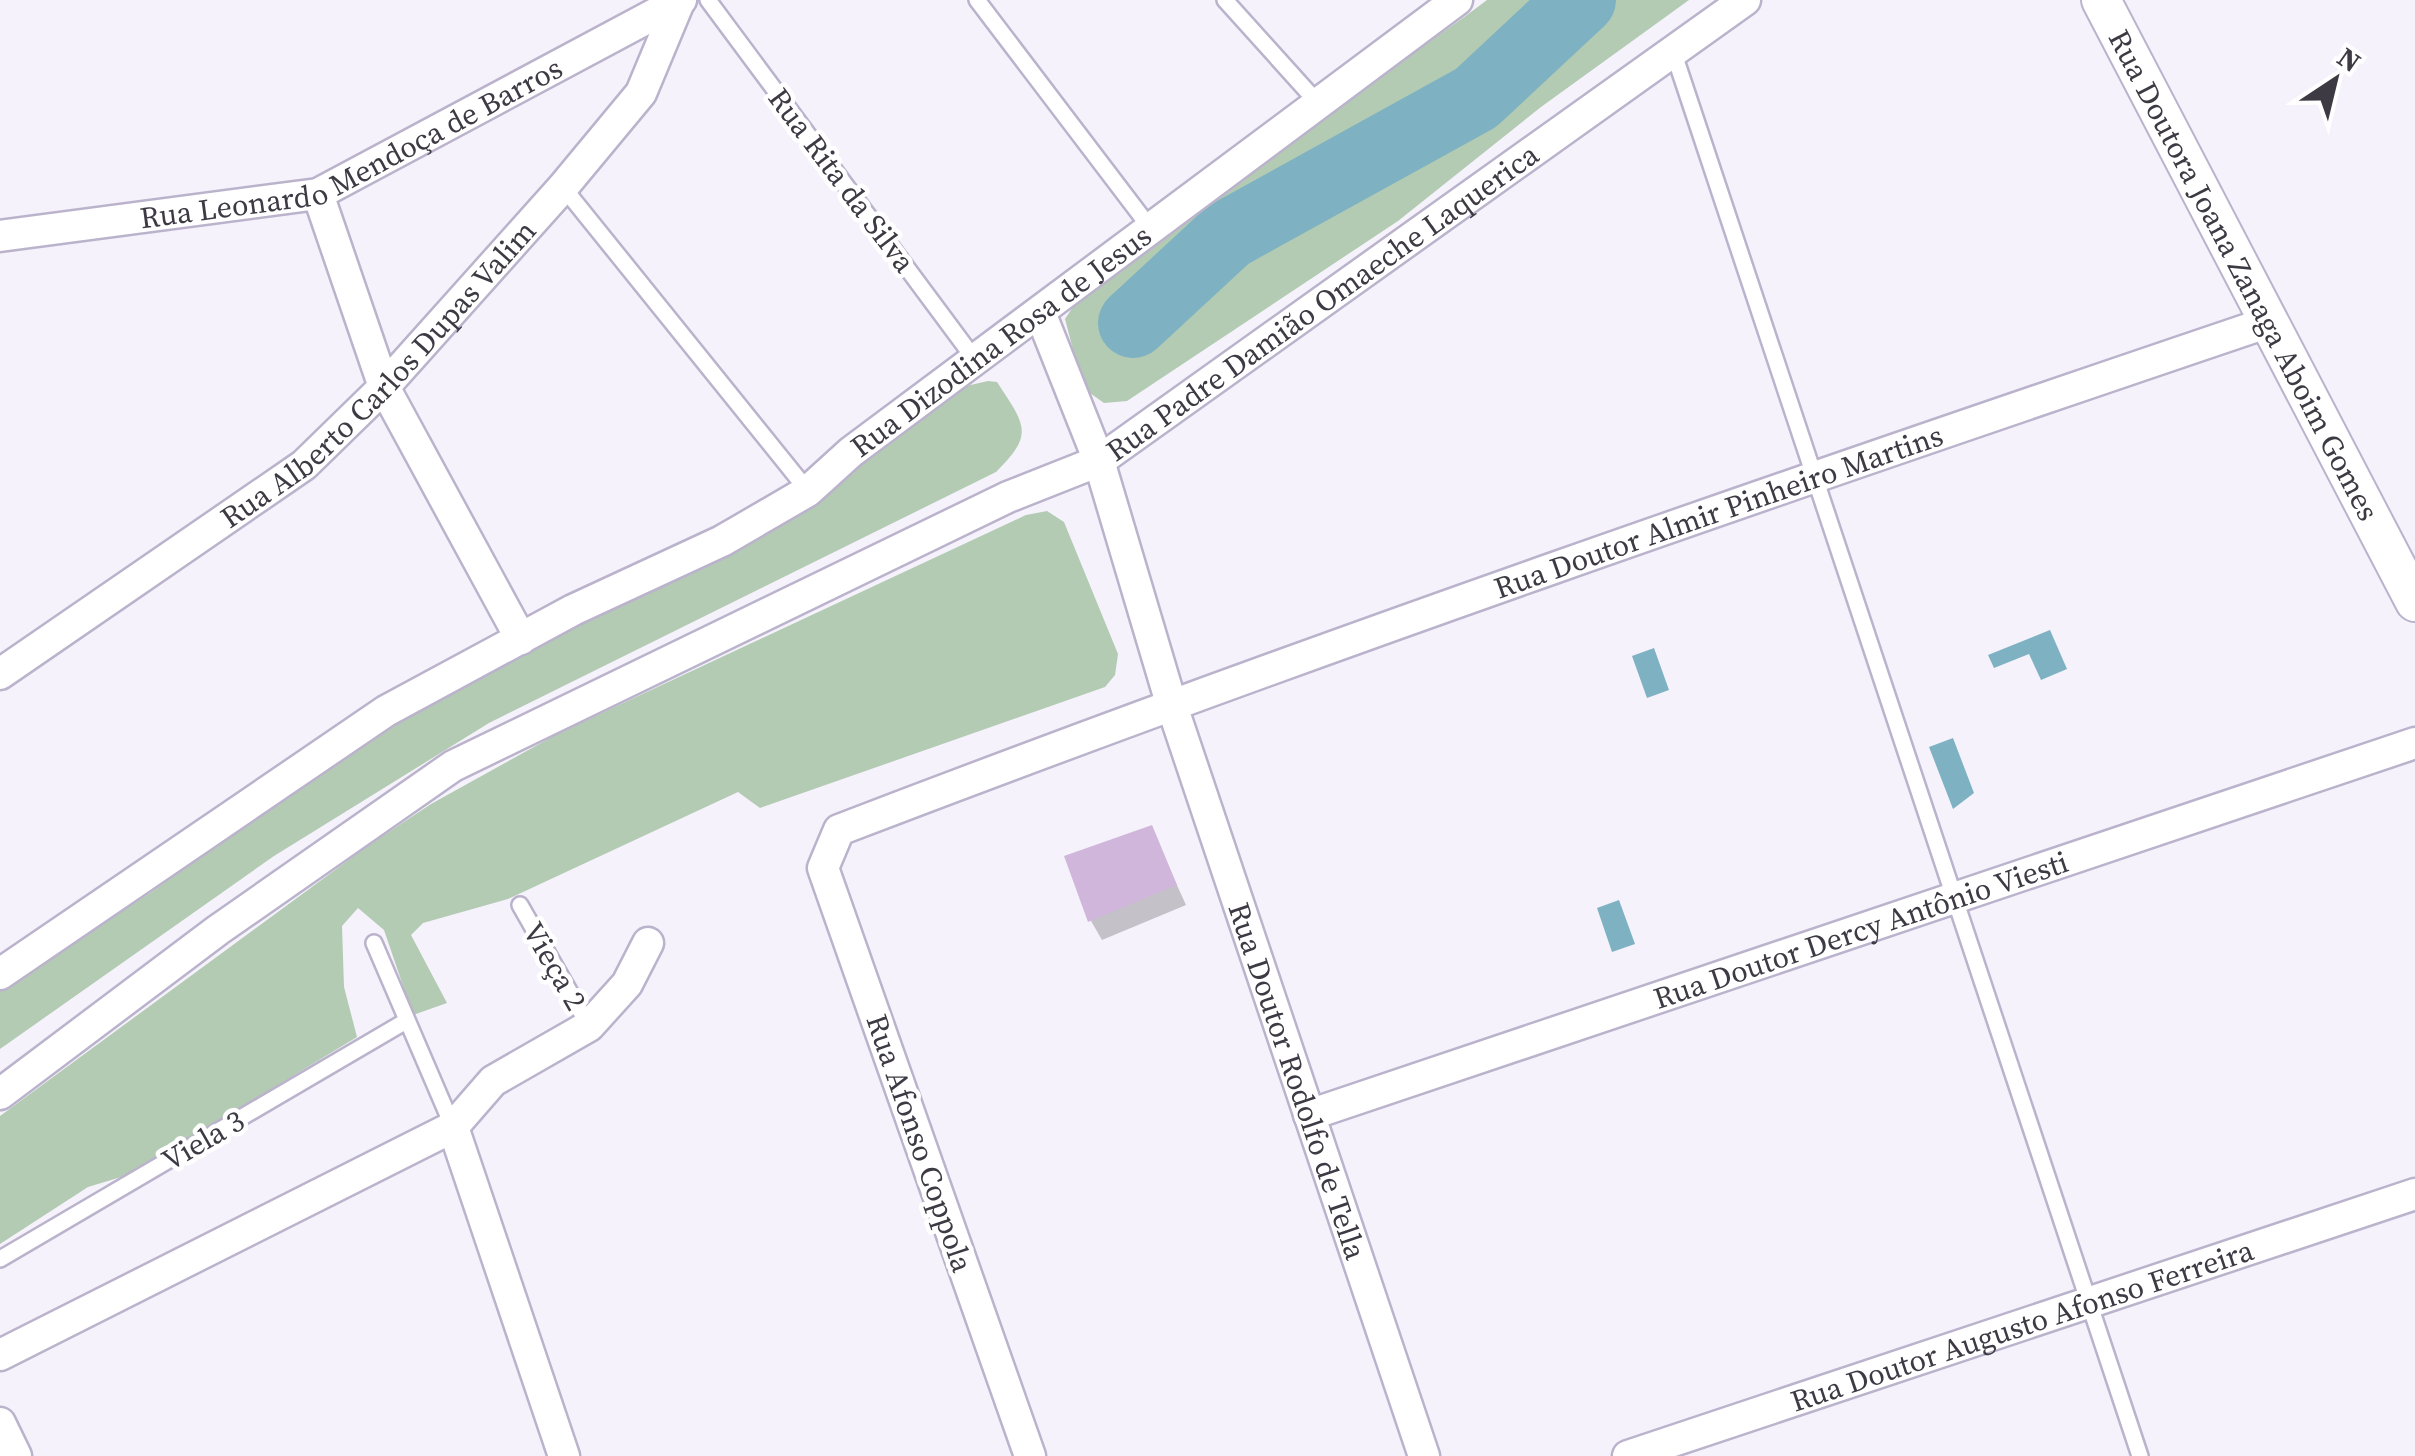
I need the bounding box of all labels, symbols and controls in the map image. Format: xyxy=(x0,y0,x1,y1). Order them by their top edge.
street label: Rua Doutora Joana Zanaga Aboim Gomes xyxy=(2099,22,2389,528)
north arrow xyxy=(2285,30,2385,130)
text: N xyxy=(2330,38,2369,81)
street label: Rua Leonardo Mendoça de Barros xyxy=(137,47,569,238)
street label: Rua Rita da Silva xyxy=(759,79,925,281)
street label: Rua Padre Damião Omaeche Laquerica xyxy=(1098,133,1547,470)
street label: Rua Alberto Carlos Dupas Valim xyxy=(212,211,545,537)
street label: Rua Dizodina Rosa de Jesus xyxy=(842,215,1159,466)
street label: Rua Doutor Almir Pinheiro Martins xyxy=(1488,414,1948,608)
street label: Rua Doutor Dercy Antônio Viesti xyxy=(1648,841,2073,1018)
street label: Rua Doutor Rodolfo de Tella xyxy=(1219,897,1377,1265)
street label: Vieça 2 xyxy=(513,914,597,1018)
street label: Rua Afonso Coppola xyxy=(857,1009,984,1278)
street label: Viela 3 xyxy=(154,1100,252,1180)
street label: Rua Doutor Augusto Afonso Ferreira xyxy=(1785,1229,2259,1421)

